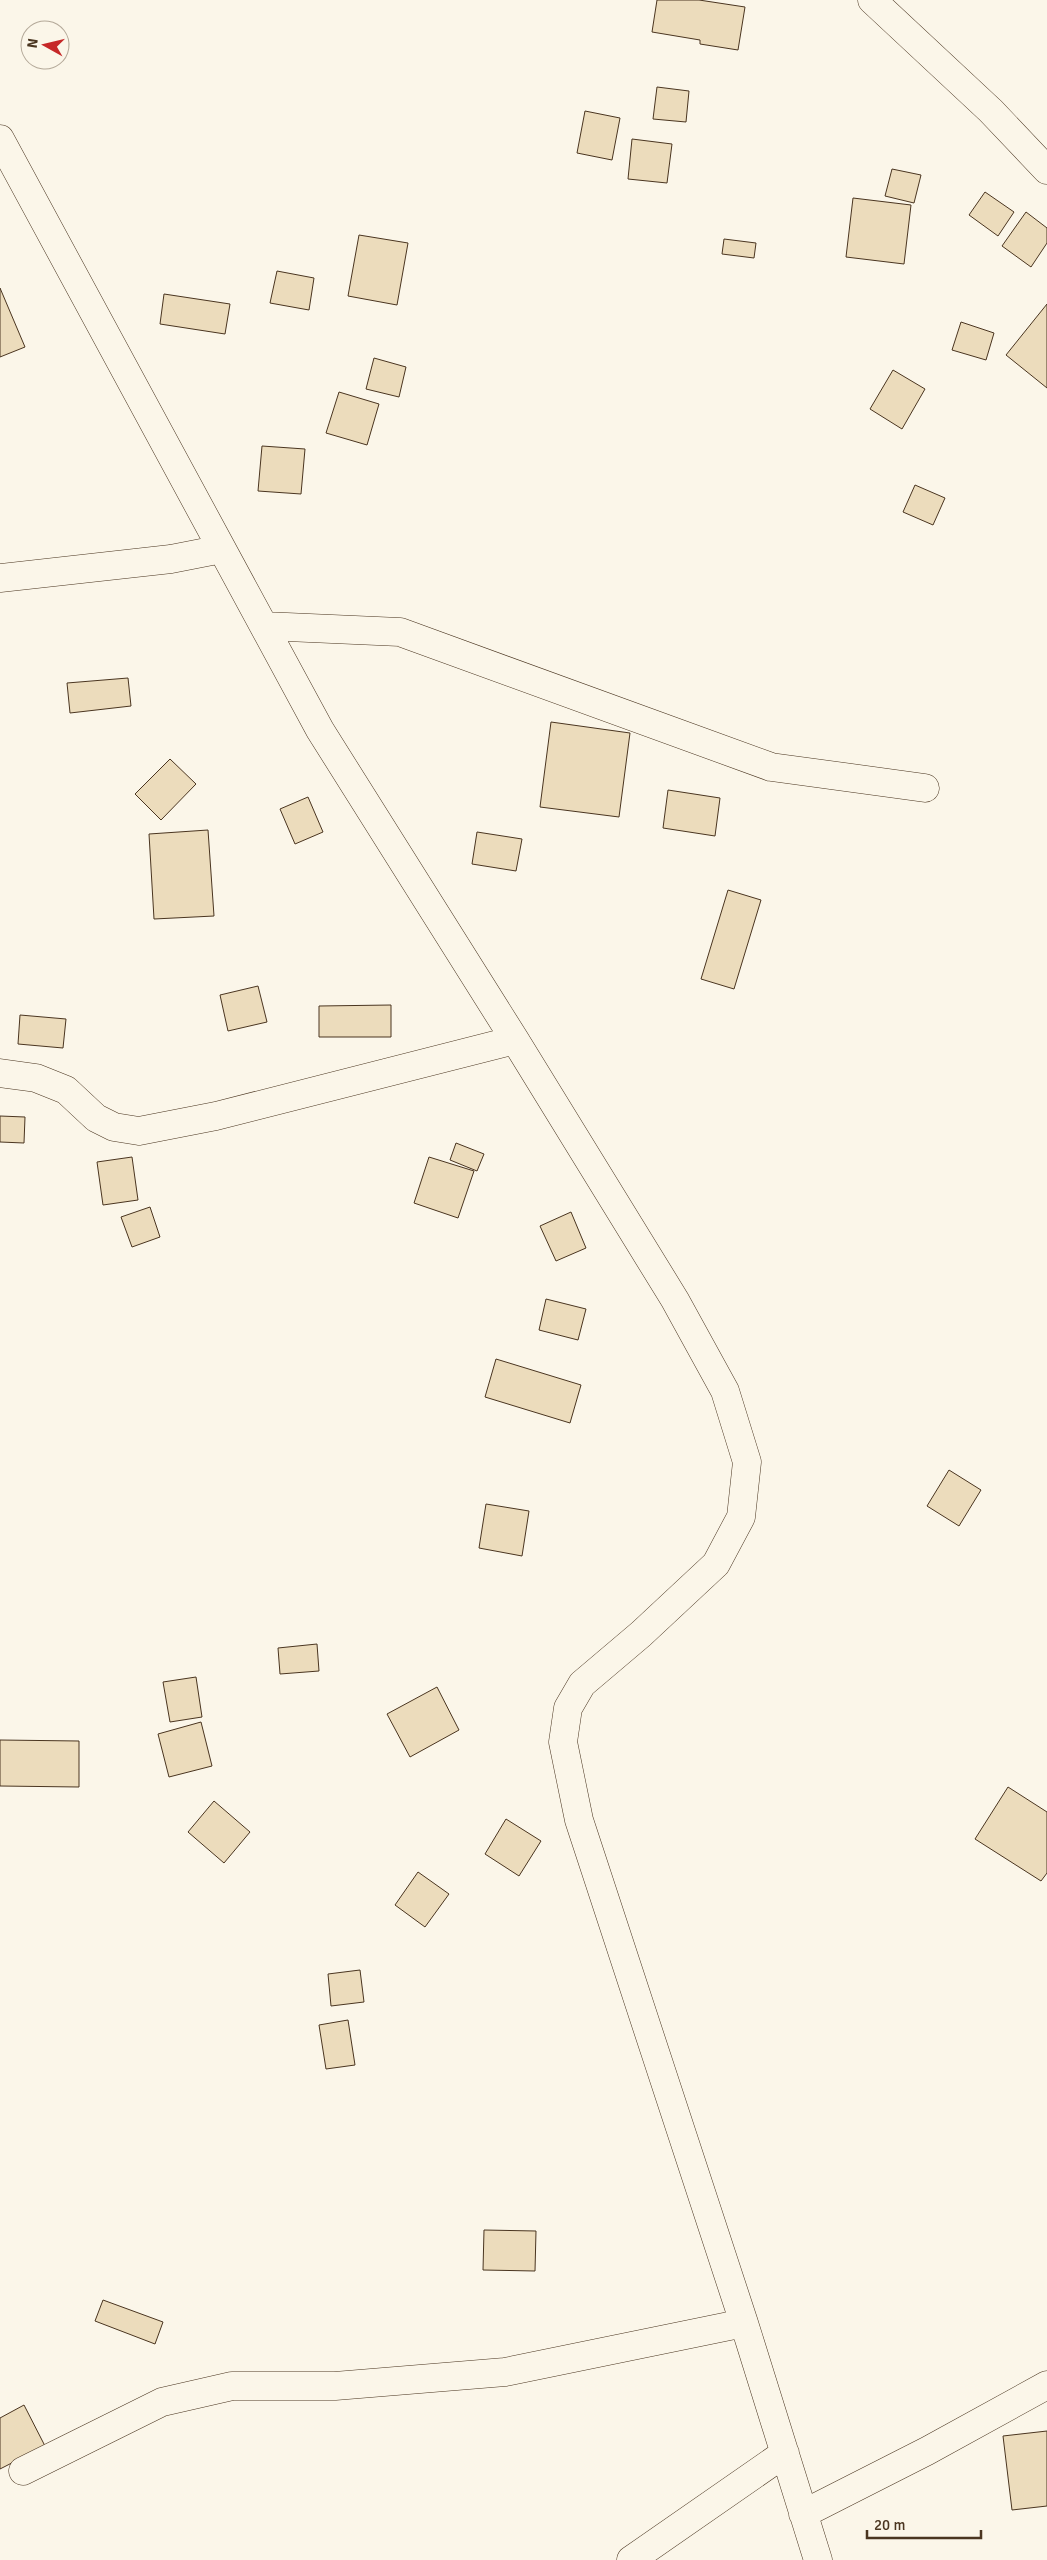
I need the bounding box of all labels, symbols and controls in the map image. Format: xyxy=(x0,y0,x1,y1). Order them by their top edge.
north arrow xyxy=(20,20,70,70)
text: N xyxy=(24,37,42,49)
scale bar xyxy=(867,2508,981,2540)
text: 20 m xyxy=(874,2516,905,2534)

